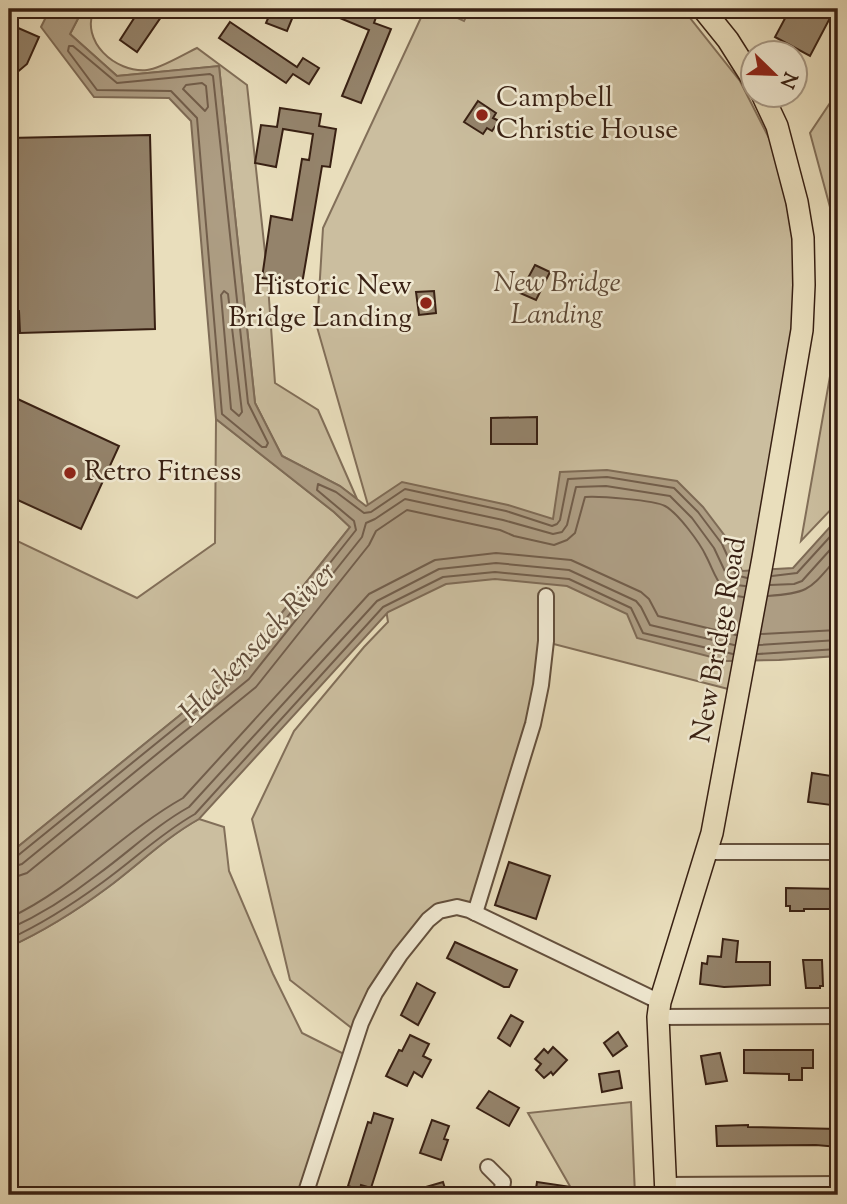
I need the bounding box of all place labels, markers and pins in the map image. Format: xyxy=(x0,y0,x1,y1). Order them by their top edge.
place label: Campbell Christie House xyxy=(496,79,678,151)
marker: Campbell Christie House xyxy=(474,107,490,123)
place label: Historic New Bridge Landing xyxy=(228,267,412,339)
marker: Historic New Bridge Landing xyxy=(418,295,434,311)
place label: Retro Fitness xyxy=(84,453,241,493)
marker: Retro Fitness xyxy=(62,465,78,481)

